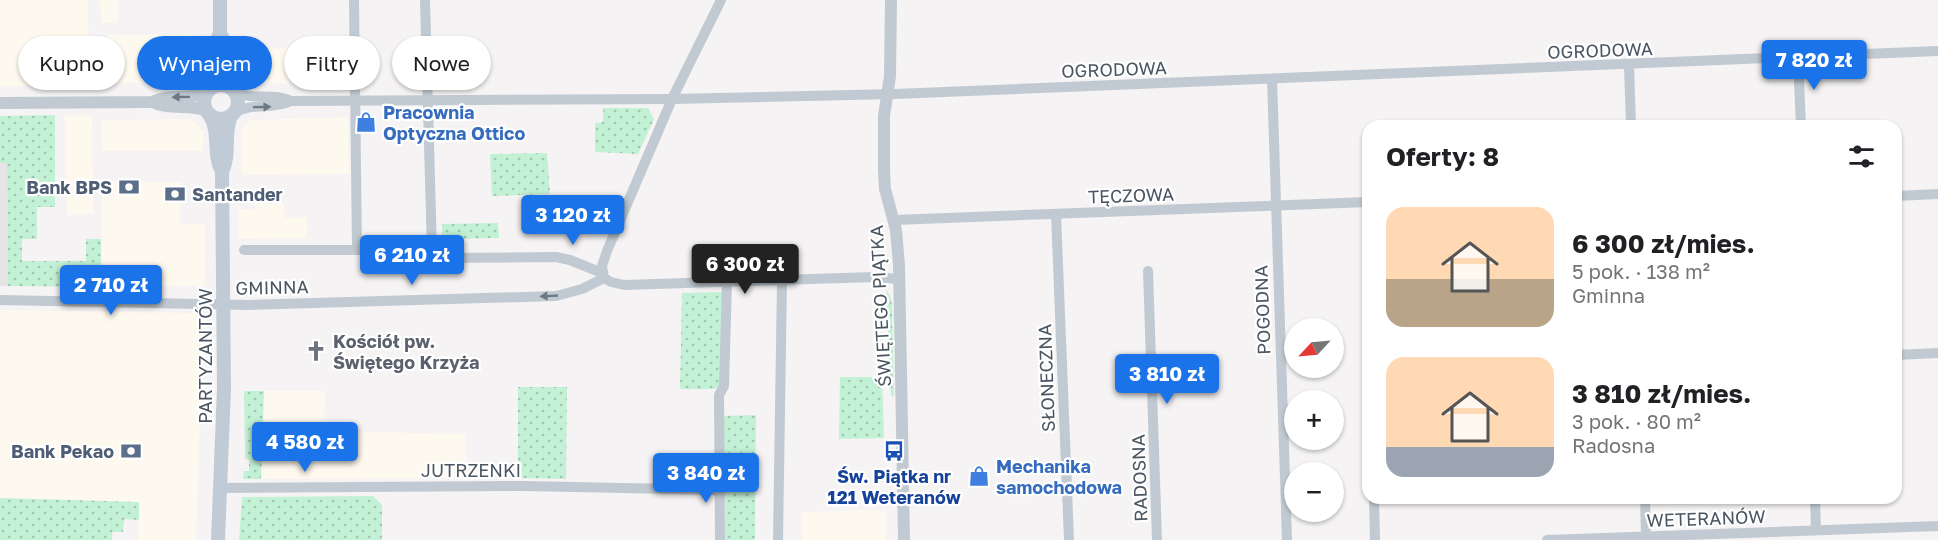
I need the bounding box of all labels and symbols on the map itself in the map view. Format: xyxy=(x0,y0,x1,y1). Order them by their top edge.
street label: OGRODOWA xyxy=(1547,37,1653,63)
pin: 7 820 zł xyxy=(1752,40,1876,91)
street label: OGRODOWA xyxy=(1061,56,1167,82)
one-way arrow xyxy=(171,92,190,101)
place label: Pracownia Optyczna Ottico xyxy=(383,101,525,144)
one-way arrow xyxy=(253,102,272,112)
shop icon: Pracownia Optyczna Ottico xyxy=(354,110,378,134)
bank icon: Bank BPS xyxy=(117,175,141,199)
place label: Bank BPS xyxy=(26,176,112,198)
bank icon: Santander xyxy=(163,182,187,206)
place label: Santander xyxy=(192,183,283,205)
street label: TĘCZOWA xyxy=(1088,183,1174,207)
pin: 3 120 zł xyxy=(511,195,635,246)
street label: ŚWIĘTEGO PIĄTKA xyxy=(865,225,895,387)
pin: 6 210 zł xyxy=(350,235,474,286)
pin: 6 300 zł xyxy=(683,244,807,295)
pin: 2 710 zł xyxy=(49,265,173,316)
street label: POGODNA xyxy=(1249,265,1275,355)
street label: GMINNA xyxy=(235,275,309,299)
street label: PARTYZANTÓW xyxy=(194,288,216,424)
one-way arrow xyxy=(540,291,559,300)
north arrow xyxy=(1284,318,1344,378)
street label: SŁONECZNA xyxy=(1033,324,1059,432)
place label: Kościół pw. Świętego Krzyża xyxy=(333,330,479,373)
church icon: Kościół pw. Świętego Krzyża xyxy=(304,339,328,363)
pin: 3 810 zł xyxy=(1105,354,1229,405)
pin: 4 580 zł xyxy=(243,422,367,473)
street label: RADOSNA xyxy=(1126,434,1152,522)
bank icon: Bank Pekao xyxy=(119,439,143,463)
bus stop icon: Św. Piątka nr 121 Weteranów xyxy=(882,439,906,463)
place label: Bank Pekao xyxy=(11,440,114,462)
pin: 3 840 zł xyxy=(644,453,768,504)
place label: Mechanika samochodowa xyxy=(996,455,1122,498)
street label: JUTRZENKI xyxy=(421,459,521,481)
shop icon: Mechanika samochodowa xyxy=(967,464,991,488)
place label: Św. Piątka nr 121 Weteranów xyxy=(827,465,961,508)
street label: WETERANÓW xyxy=(1646,505,1766,531)

